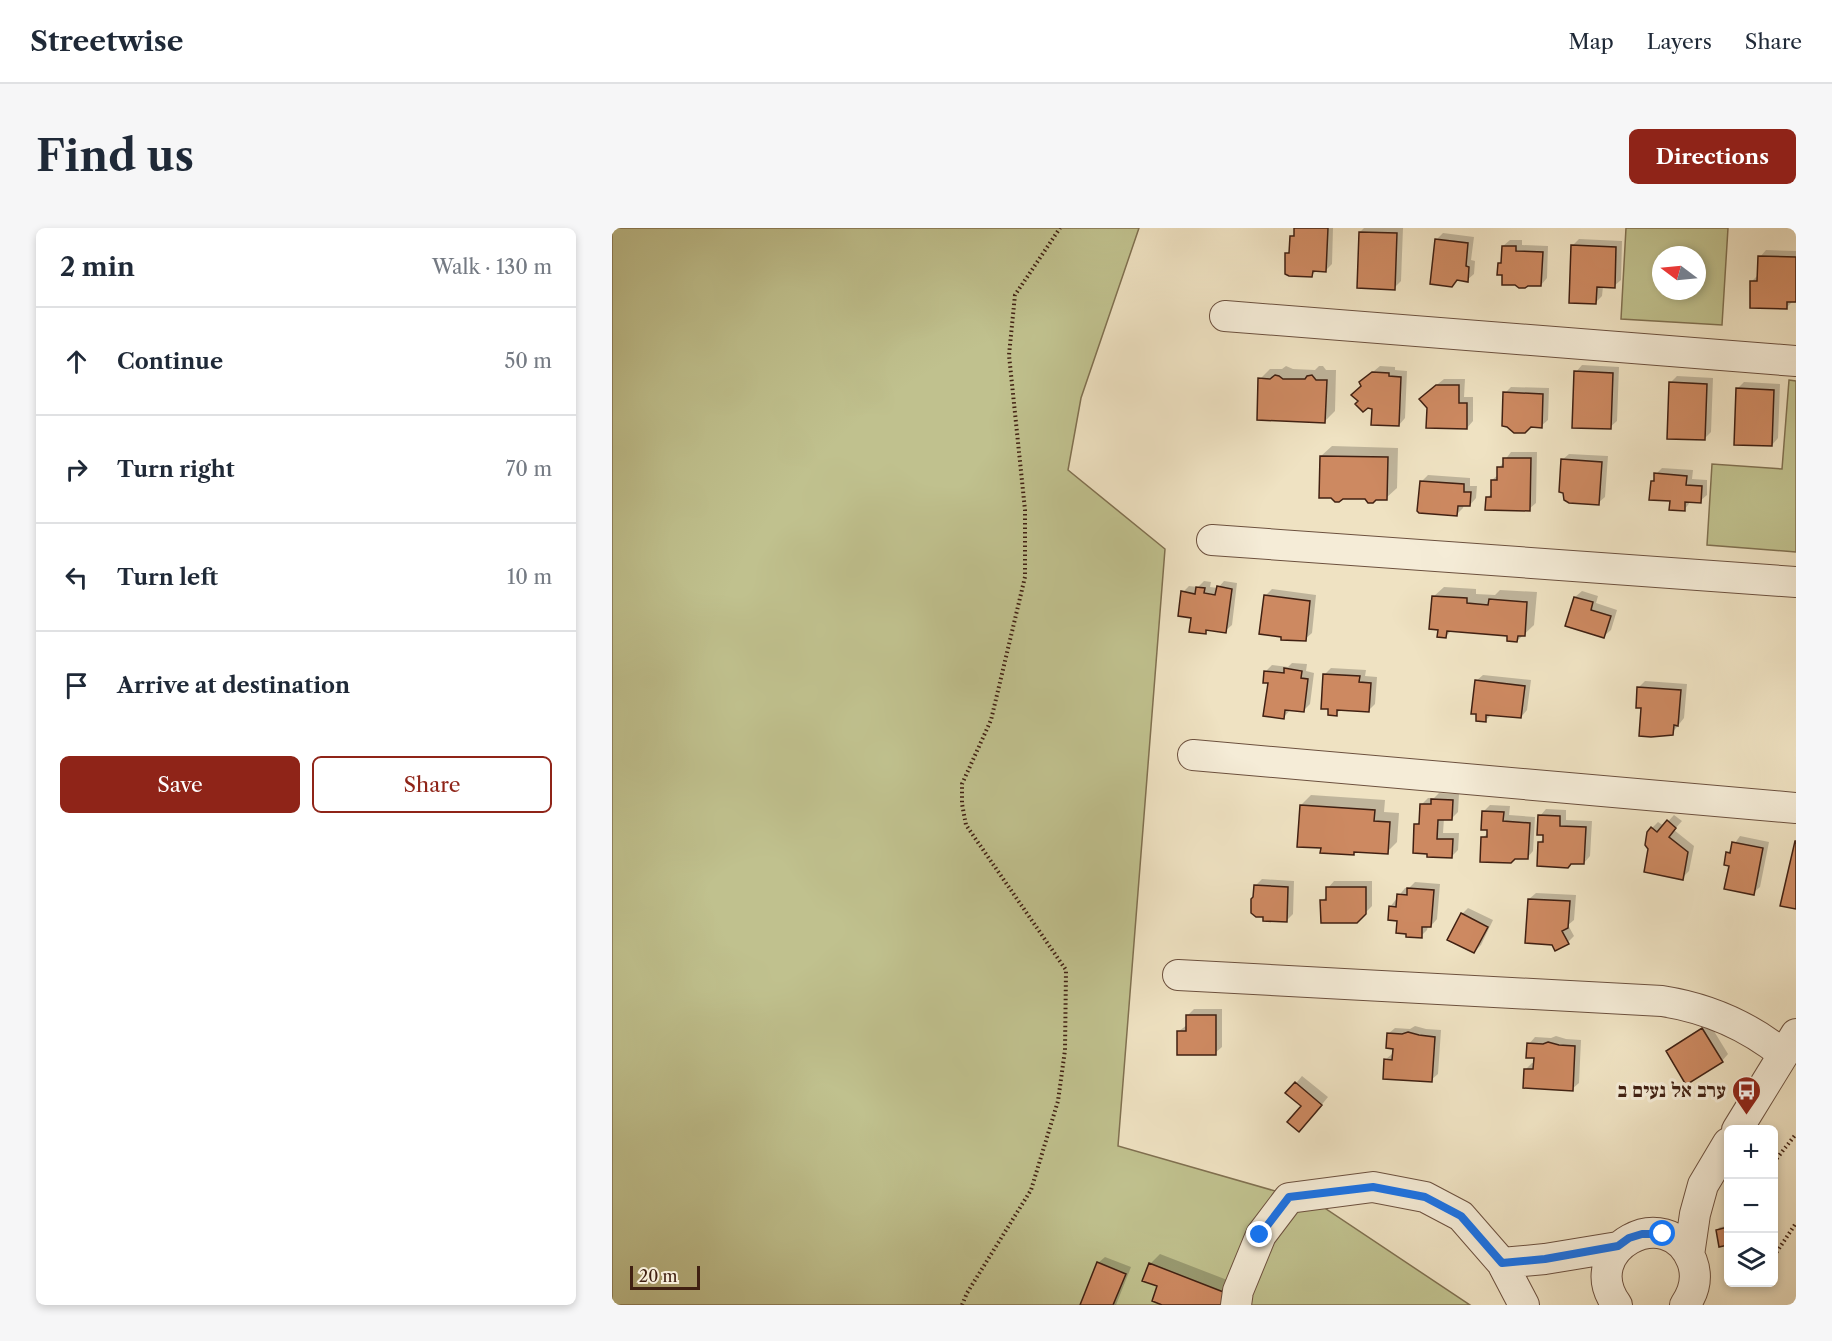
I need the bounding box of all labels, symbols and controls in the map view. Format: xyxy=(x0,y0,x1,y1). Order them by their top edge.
text: Streetwise xyxy=(30,24,184,58)
text: Map xyxy=(1569,29,1614,54)
text: Layers xyxy=(1647,29,1712,54)
text: Share xyxy=(1745,29,1802,54)
button: Directions xyxy=(1629,129,1796,184)
text: Find us xyxy=(36,130,194,182)
north arrow xyxy=(1652,246,1706,300)
text: 2 min xyxy=(60,251,135,283)
text: Walk · 130 m xyxy=(432,255,552,279)
icon: ahead xyxy=(60,345,93,378)
text: Continue xyxy=(117,348,223,375)
text: 50 m xyxy=(505,349,552,373)
icon: right xyxy=(60,453,93,486)
text: Turn right xyxy=(117,456,235,483)
text: 70 m xyxy=(506,457,552,481)
icon: left xyxy=(60,561,93,594)
text: Turn left xyxy=(117,564,218,591)
text: 10 m xyxy=(507,565,552,589)
icon: arrive xyxy=(60,669,93,702)
text: Arrive at destination xyxy=(117,672,350,699)
button: Save xyxy=(60,756,300,813)
button: Share xyxy=(312,756,552,813)
bus stop icon: ערב אל נעים ב xyxy=(1731,1074,1763,1116)
place label: ערב אל נעים ב xyxy=(1618,1078,1726,1102)
map controls xyxy=(1724,1125,1778,1287)
button: + xyxy=(1724,1125,1778,1179)
button: − xyxy=(1724,1179,1778,1233)
route start xyxy=(1649,1220,1675,1246)
route end xyxy=(1246,1221,1272,1247)
button: layers xyxy=(1724,1233,1778,1287)
scale bar xyxy=(630,1263,700,1290)
text: 20 m xyxy=(639,1266,678,1286)

